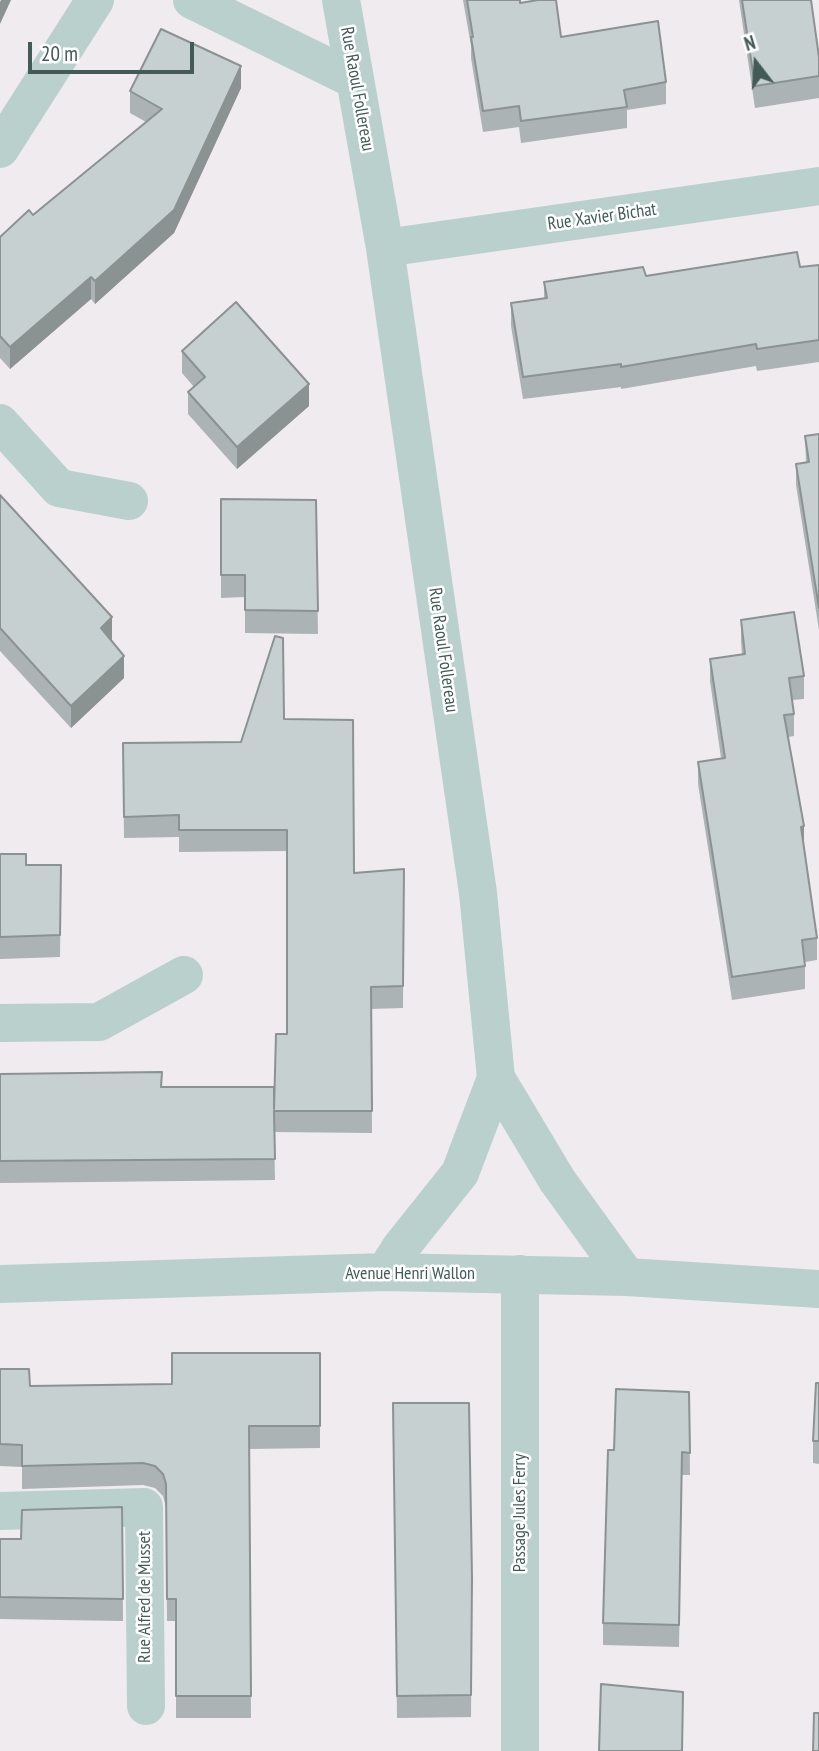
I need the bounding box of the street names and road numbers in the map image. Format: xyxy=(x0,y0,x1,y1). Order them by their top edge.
street label: Rue Raoul Follereau xyxy=(335,25,379,153)
street label: Rue Xavier Bichat xyxy=(546,199,658,235)
street label: Rue Raoul Follereau xyxy=(424,586,462,714)
street label: Avenue Henri Wallon xyxy=(345,1263,475,1285)
street label: Passage Jules Ferry xyxy=(509,1454,531,1572)
street label: Rue Alfred de Musset xyxy=(134,1531,156,1663)

